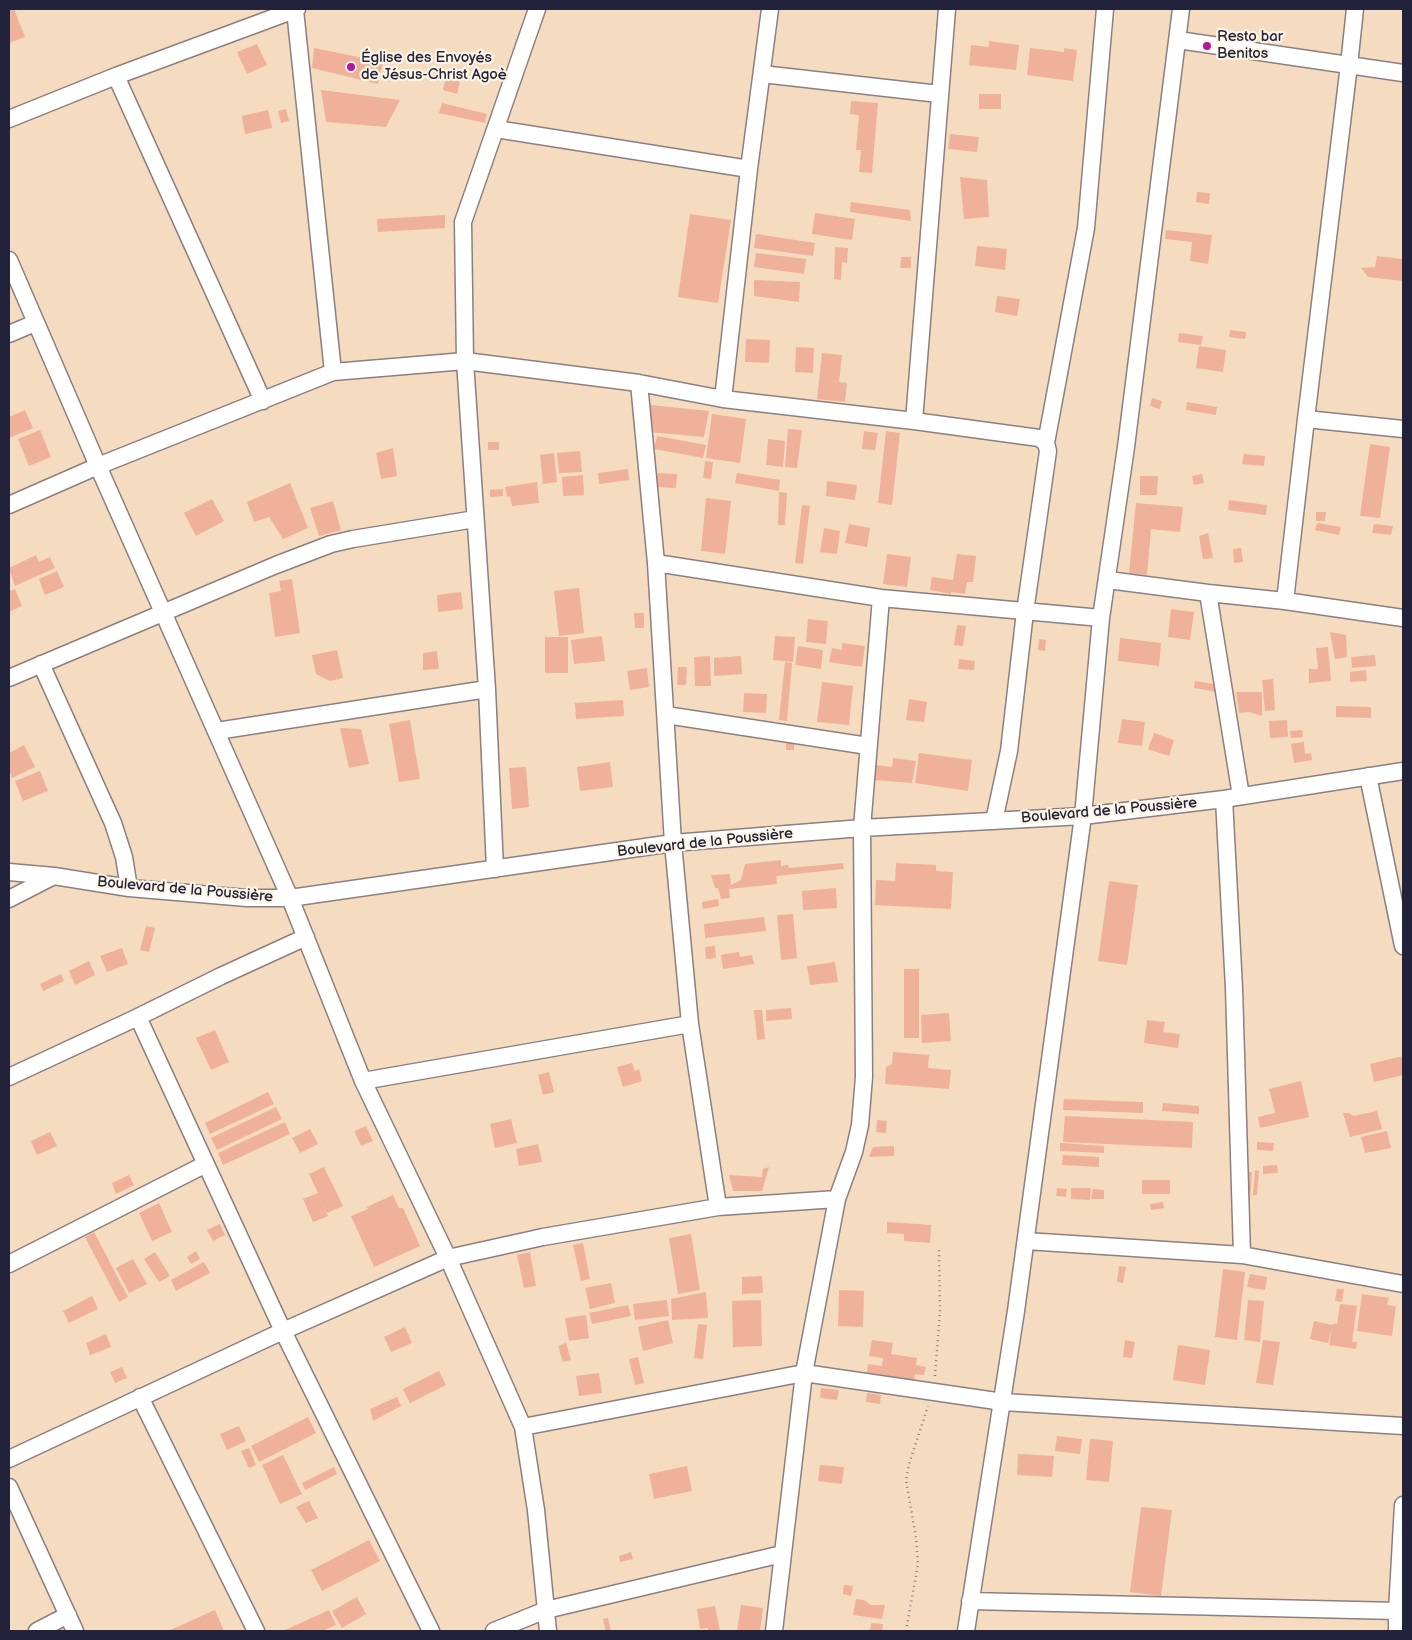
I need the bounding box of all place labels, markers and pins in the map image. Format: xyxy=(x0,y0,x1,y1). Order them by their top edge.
place label: Resto bar Benitos xyxy=(1217,28,1283,63)
marker: Resto bar Benitos xyxy=(1201,40,1213,52)
place label: Église des Envoyés de Jésus-Christ Agoè xyxy=(361,49,507,84)
marker: Église des Envoyés de Jésus-Christ Agoè xyxy=(345,61,357,73)

